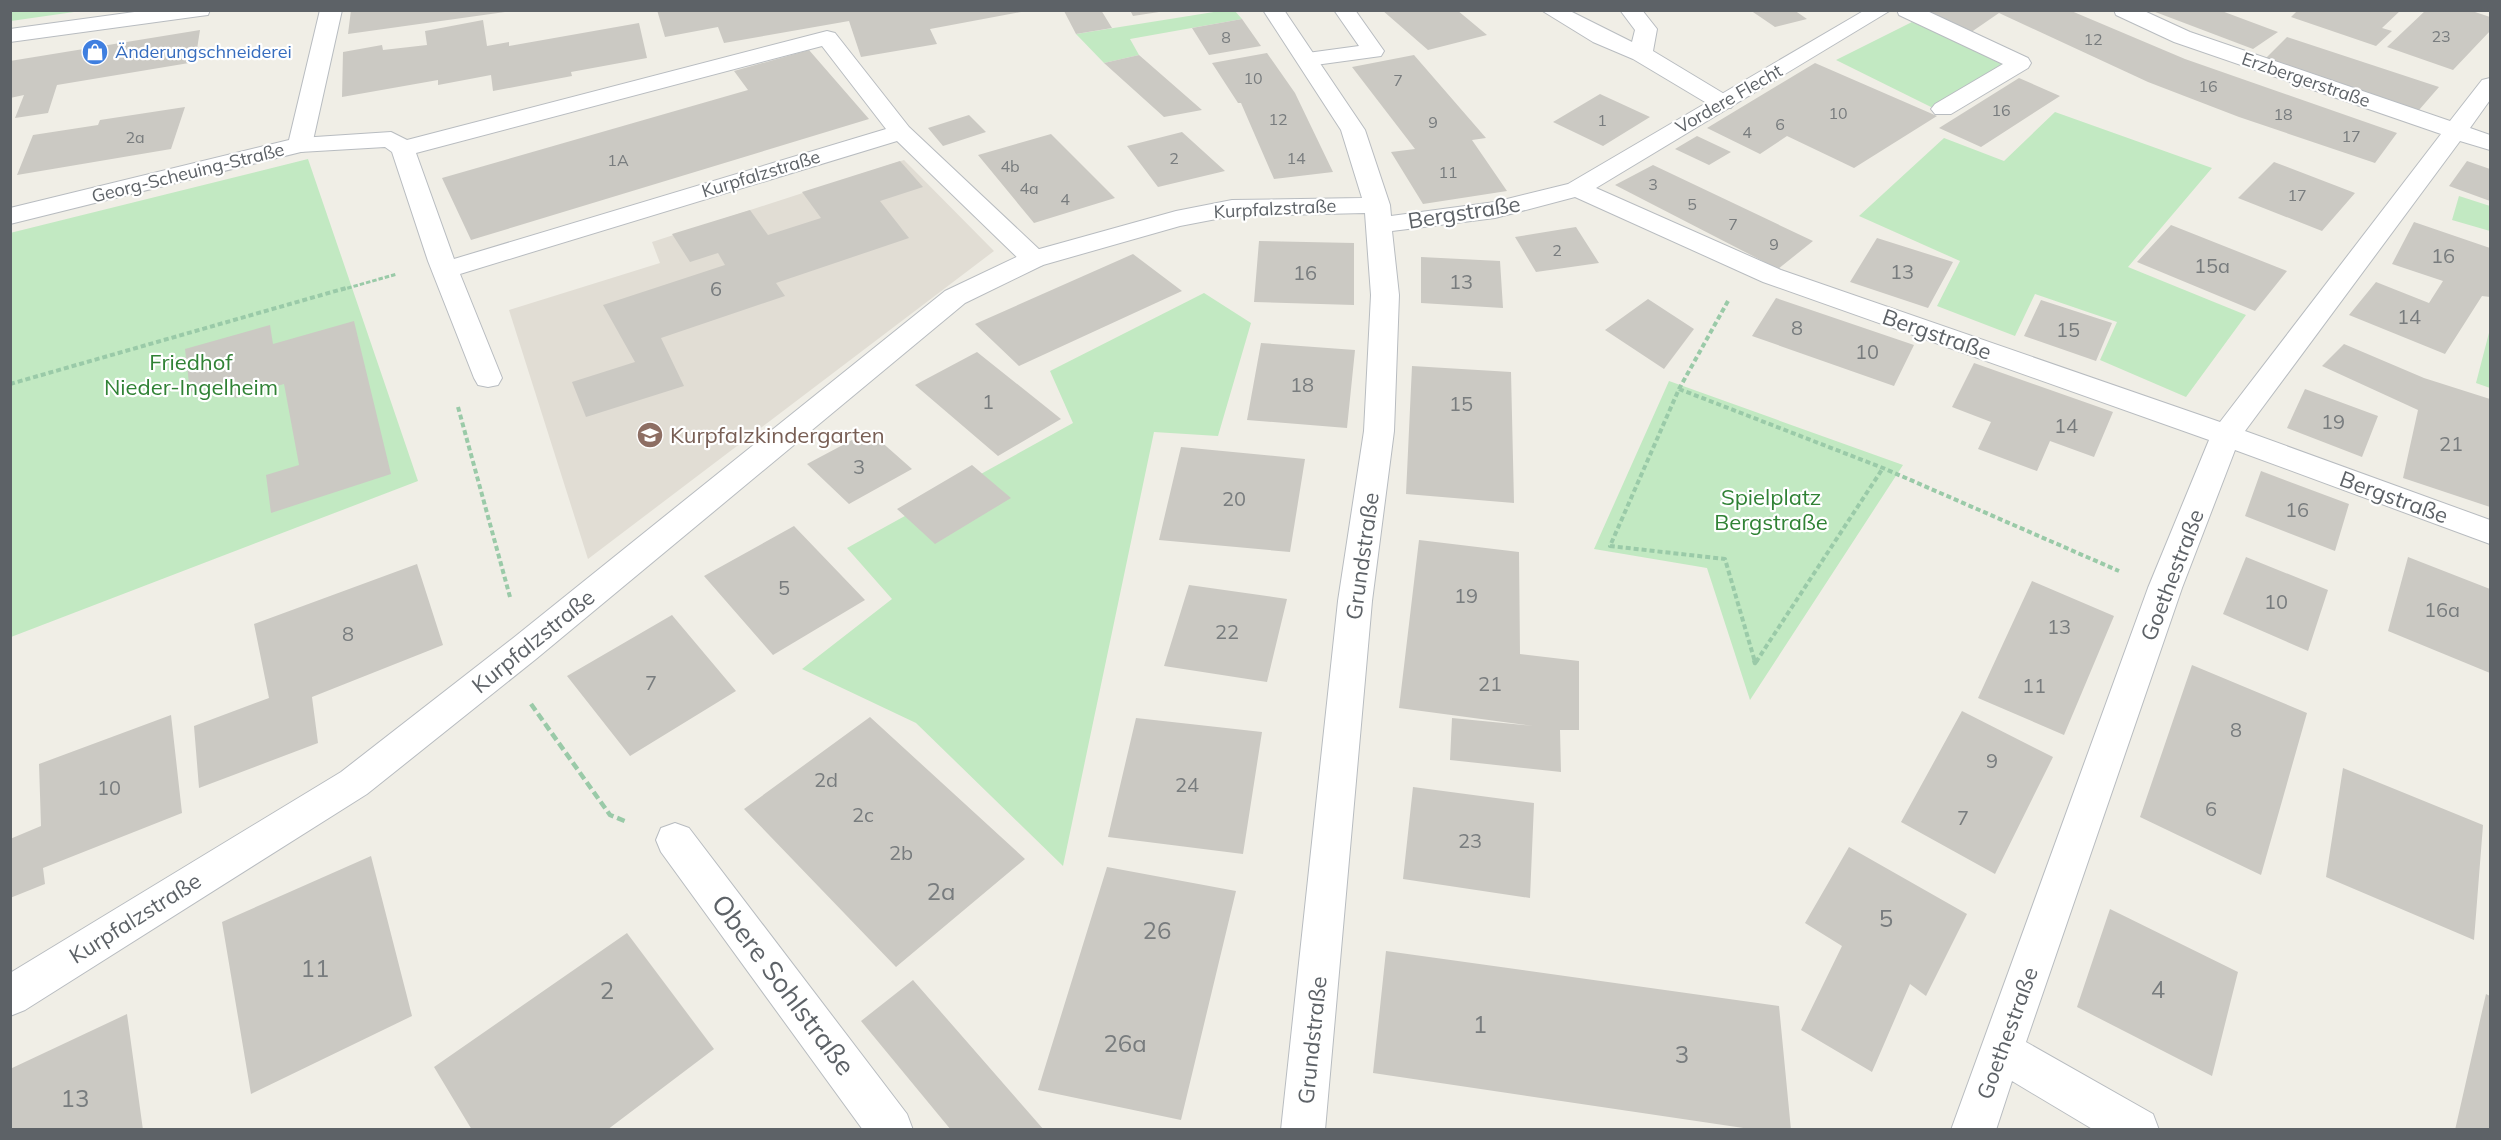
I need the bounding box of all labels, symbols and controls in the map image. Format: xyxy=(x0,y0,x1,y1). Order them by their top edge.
house number: 23 xyxy=(2431,26,2451,46)
house number: 8 xyxy=(1221,27,1231,47)
house number: 12 xyxy=(2083,29,2103,49)
shop icon: Änderungschneiderei xyxy=(80,37,110,67)
place label: Änderungschneiderei xyxy=(115,40,292,63)
street label: Erzbergerstraße xyxy=(2239,47,2373,112)
street label: Vordere Flecht xyxy=(1671,59,1786,138)
house number: 10 xyxy=(1243,68,1263,88)
house number: 7 xyxy=(1393,70,1403,90)
house number: 16 xyxy=(2198,76,2218,96)
house number: 16 xyxy=(1991,100,2011,120)
house number: 10 xyxy=(1828,103,1848,123)
house number: 18 xyxy=(2273,104,2293,124)
house number: 12 xyxy=(1268,109,1288,129)
house number: 1 xyxy=(1597,110,1607,130)
house number: 9 xyxy=(1428,112,1438,132)
house number: 6 xyxy=(1775,114,1785,134)
house number: 4 xyxy=(1742,122,1752,142)
house number: 17 xyxy=(2341,126,2361,146)
house number: 2a xyxy=(125,127,145,147)
street label: Georg-Scheuing-Straße xyxy=(89,137,287,208)
street label: Kurpfalzstraße xyxy=(699,145,823,202)
house number: 2 xyxy=(1169,148,1179,168)
house number: 14 xyxy=(1286,148,1306,168)
house number: 1A xyxy=(607,150,629,170)
house number: 4b xyxy=(1000,156,1020,176)
house number: 11 xyxy=(1438,162,1458,182)
house number: 3 xyxy=(1648,174,1658,194)
house number: 4a xyxy=(1019,178,1039,198)
house number: 17 xyxy=(2287,185,2307,205)
house number: 4 xyxy=(1060,189,1070,209)
street label: Bergstraße xyxy=(1406,189,1522,235)
street label: Kurpfalzstraße xyxy=(1213,194,1337,223)
house number: 5 xyxy=(1687,194,1697,214)
house number: 7 xyxy=(1728,214,1738,234)
house number: 9 xyxy=(1769,234,1779,254)
house number: 2 xyxy=(1552,240,1562,260)
house number: 16 xyxy=(2431,243,2455,268)
house number: 15a xyxy=(2194,253,2230,278)
house number: 13 xyxy=(1890,259,1914,284)
house number: 16 xyxy=(1293,260,1317,285)
house number: 13 xyxy=(1449,269,1473,294)
house number: 6 xyxy=(710,276,722,301)
street label: Bergstraße xyxy=(1879,302,1995,366)
house number: 14 xyxy=(2397,304,2421,329)
house number: 8 xyxy=(1791,315,1803,340)
house number: 15 xyxy=(2056,317,2080,342)
house number: 10 xyxy=(1855,339,1879,364)
park label: Friedhof Nieder-Ingelheim xyxy=(104,348,278,401)
house number: 18 xyxy=(1290,372,1314,397)
house number: 1 xyxy=(982,389,994,414)
house number: 15 xyxy=(1449,391,1473,416)
house number: 19 xyxy=(2321,409,2345,434)
house number: 14 xyxy=(2054,413,2078,438)
school or university icon: Kurpfalzkindergarten xyxy=(635,420,665,450)
place label: Kurpfalzkindergarten xyxy=(670,421,885,449)
house number: 21 xyxy=(2439,431,2463,456)
house number: 3 xyxy=(853,454,865,479)
street label: Bergstraße xyxy=(2336,464,2452,530)
park label: Spielplatz Bergstraße xyxy=(1714,483,1828,536)
house number: 20 xyxy=(1222,486,1246,511)
street label: Grundstraße xyxy=(1339,490,1385,622)
house number: 16 xyxy=(2285,497,2309,522)
street label: Goethestraße xyxy=(2134,505,2210,645)
house number: 5 xyxy=(778,575,790,600)
street label: Kurpfalzstraße xyxy=(466,583,600,699)
house number: 19 xyxy=(1454,583,1478,608)
house number: 10 xyxy=(2264,589,2288,614)
house number: 16a xyxy=(2424,597,2460,622)
house number: 13 xyxy=(2047,614,2071,639)
house number: 22 xyxy=(1215,619,1239,644)
house number: 8 xyxy=(342,621,354,646)
house number: 7 xyxy=(645,670,657,695)
house number: 21 xyxy=(1478,671,1502,696)
house number: 11 xyxy=(2022,673,2046,698)
house number: 8 xyxy=(2230,717,2242,742)
house number: 9 xyxy=(1986,748,1998,773)
house number: 2d xyxy=(814,767,838,792)
house number: 24 xyxy=(1175,772,1199,797)
house number: 10 xyxy=(97,775,121,800)
house number: 6 xyxy=(2205,796,2217,821)
house number: 2c xyxy=(852,802,874,827)
house number: 7 xyxy=(1957,805,1969,830)
house number: 23 xyxy=(1458,828,1482,853)
house number: 2b xyxy=(889,840,913,865)
street label: Kurpfalzstraße xyxy=(64,866,206,970)
house number: 2a xyxy=(927,876,955,906)
street label: Obere Sohlstraße xyxy=(705,887,863,1082)
house number: 5 xyxy=(1879,903,1893,933)
house number: 26 xyxy=(1143,915,1171,945)
house number: 11 xyxy=(301,953,329,983)
street label: Goethestraße xyxy=(1970,963,2044,1103)
house number: 4 xyxy=(2151,974,2165,1004)
house number: 2 xyxy=(600,975,614,1005)
street label: Grundstraße xyxy=(1291,975,1333,1105)
house number: 1 xyxy=(1473,1009,1487,1039)
house number: 26a xyxy=(1103,1028,1147,1058)
house number: 3 xyxy=(1675,1039,1689,1069)
house number: 13 xyxy=(61,1083,89,1113)

